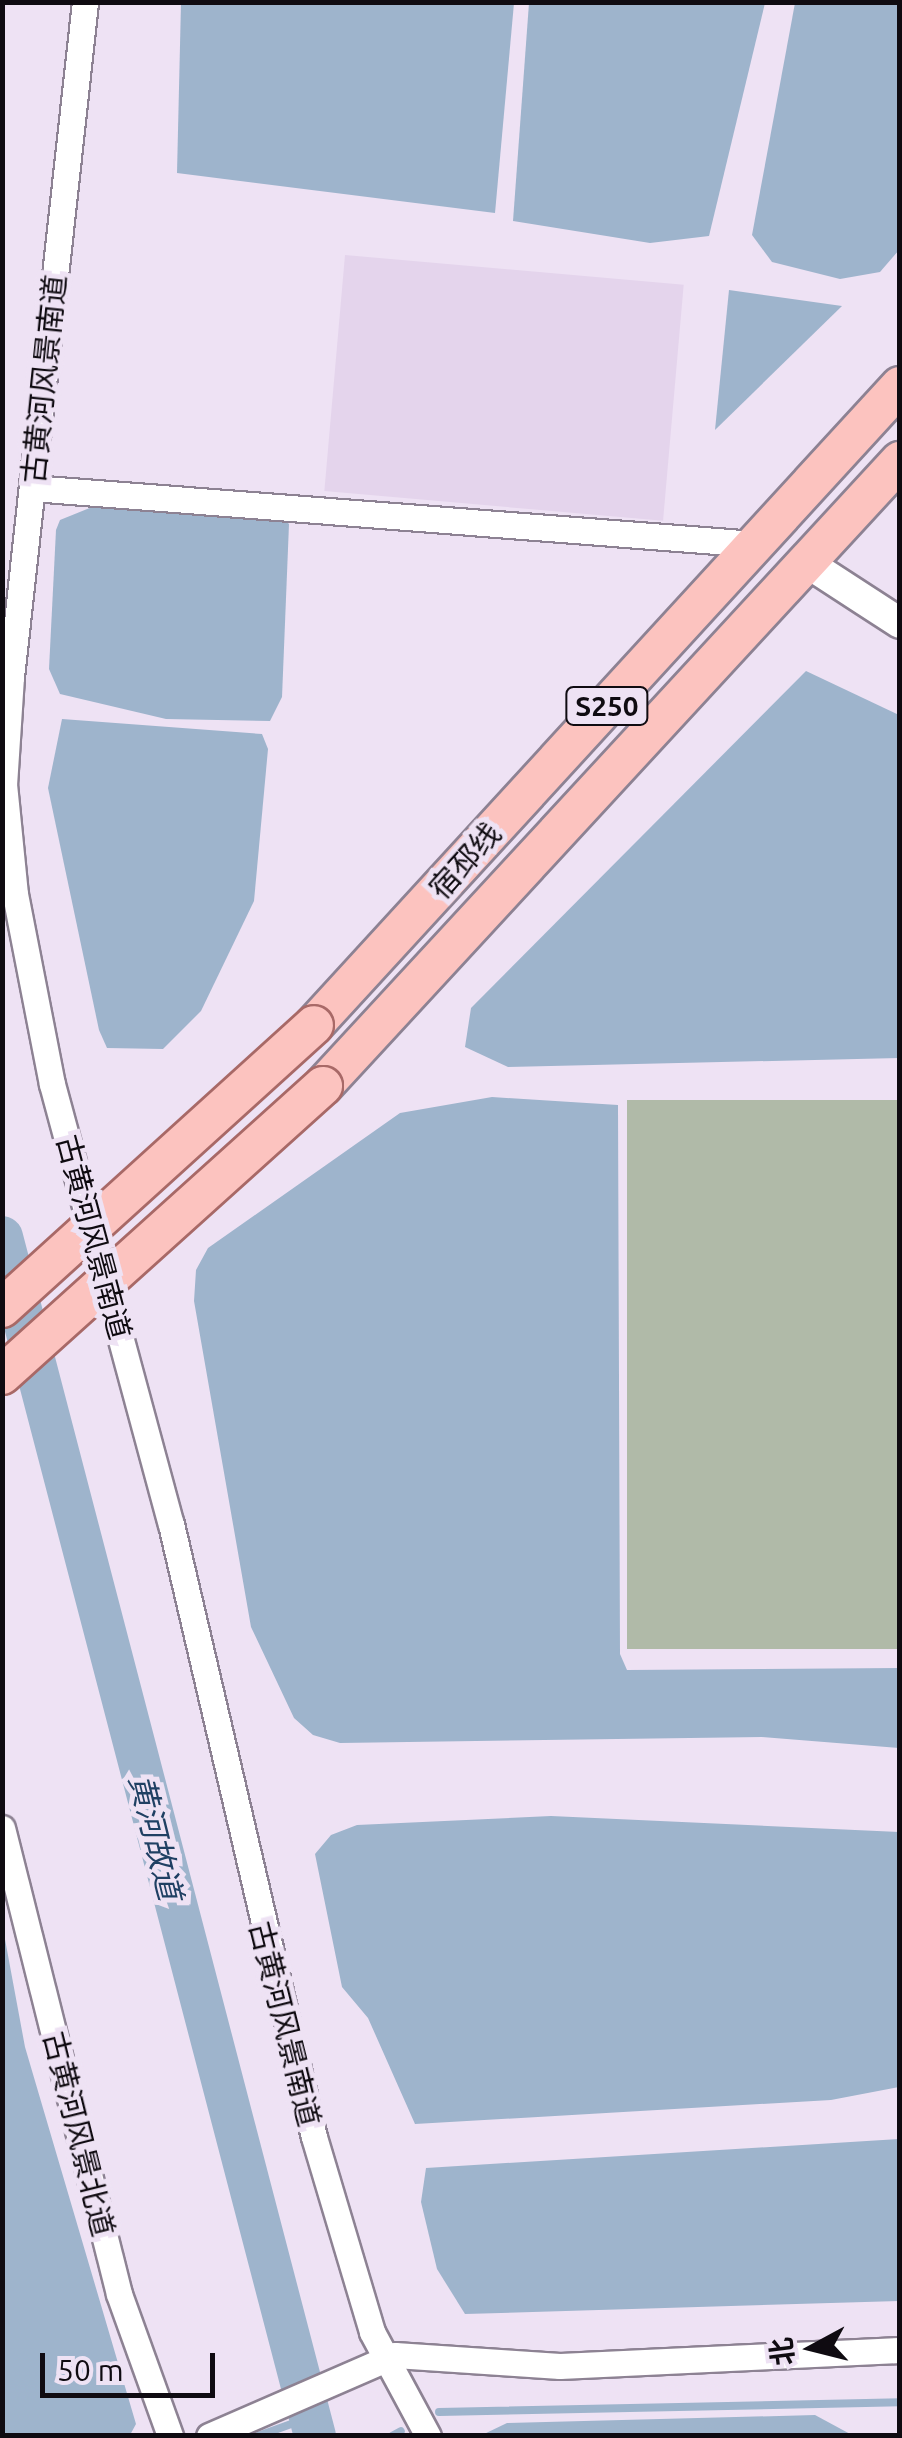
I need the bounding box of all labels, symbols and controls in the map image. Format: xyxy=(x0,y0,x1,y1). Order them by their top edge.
street label: 古黄河风景南道 xyxy=(15,273,73,485)
road number: S250 xyxy=(564,683,650,729)
street label: 宿邳线 xyxy=(422,816,508,906)
street label: 古黄河风景南道 xyxy=(49,1131,139,1343)
water label: 黄河故道 xyxy=(122,1770,190,1904)
street label: 古黄河风景南道 xyxy=(242,1918,328,2130)
street label: 古黄河风景北道 xyxy=(36,2028,122,2240)
north arrow xyxy=(762,2298,862,2398)
scale bar xyxy=(45,2333,220,2395)
text: 北 xyxy=(765,2336,799,2368)
text: 50 m xyxy=(57,2353,124,2387)

